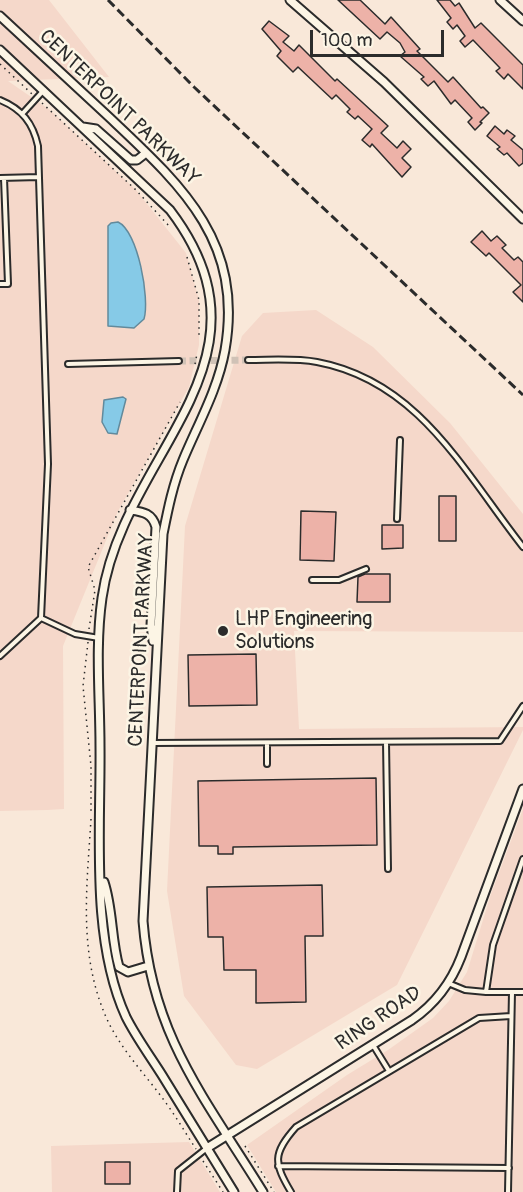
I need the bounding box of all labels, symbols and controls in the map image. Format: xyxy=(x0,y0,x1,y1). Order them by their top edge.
scale bar xyxy=(313,18,446,56)
street label: CENTERPOINT PARKWAY xyxy=(34,25,204,191)
text: 100 m xyxy=(321,29,373,52)
street label: CENTERPOINT PARKWAY xyxy=(124,533,160,747)
place label: LHP Engineering Solutions xyxy=(235,608,372,655)
marker: LHP Engineering Solutions xyxy=(216,624,230,638)
street label: RING ROAD xyxy=(332,982,426,1056)

